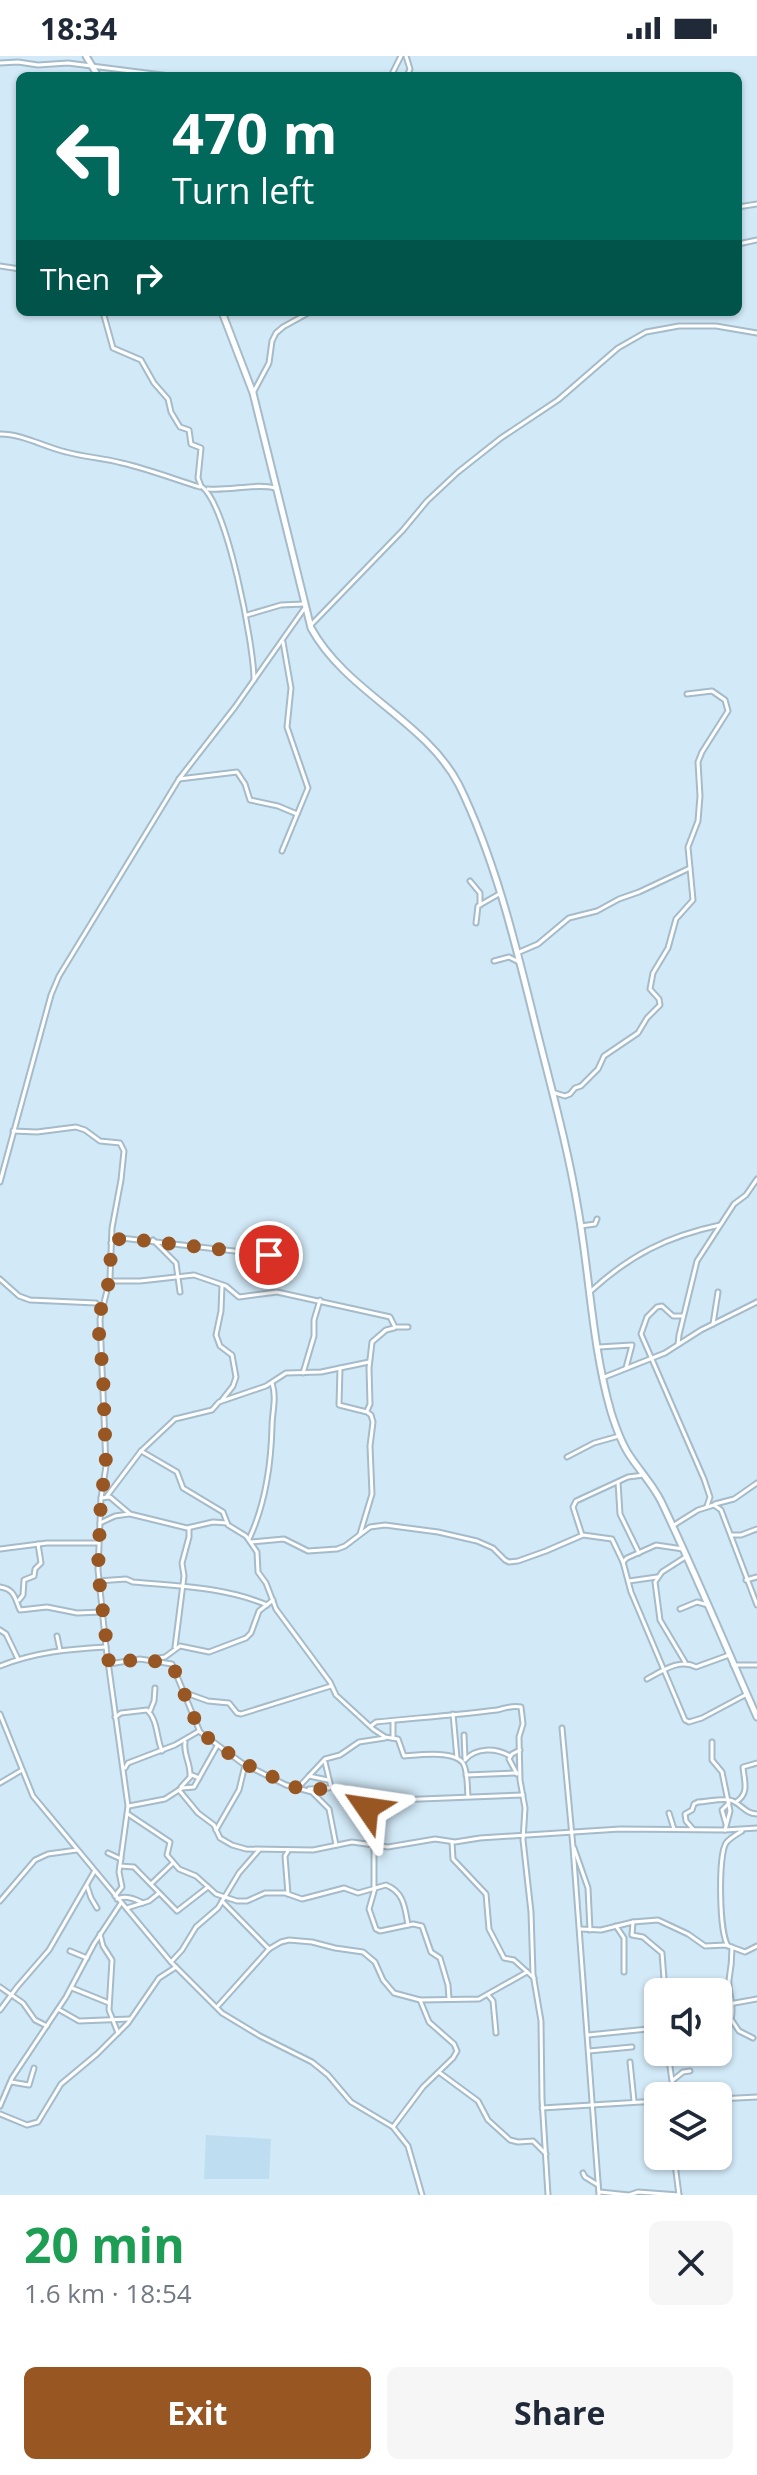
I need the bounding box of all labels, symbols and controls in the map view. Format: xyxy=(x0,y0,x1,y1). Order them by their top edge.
text: 18:34 xyxy=(40,8,117,49)
text: 470 m xyxy=(172,94,338,170)
icon: left xyxy=(40,104,144,208)
text: Turn left xyxy=(172,166,314,215)
icon: right xyxy=(126,256,170,300)
text: Then xyxy=(40,258,110,299)
pin xyxy=(235,1221,303,1289)
icon: arrive xyxy=(247,1233,291,1277)
position arrow xyxy=(325,1766,409,1850)
map controls xyxy=(644,1978,732,2170)
button: sound xyxy=(644,1978,732,2066)
button: layers xyxy=(644,2082,732,2170)
text: 20 min xyxy=(24,2212,185,2277)
button: close xyxy=(649,2221,733,2305)
text: 1.6 km · 18:54 xyxy=(24,2275,192,2311)
button: Exit xyxy=(24,2367,371,2459)
button: Share xyxy=(387,2367,733,2459)

